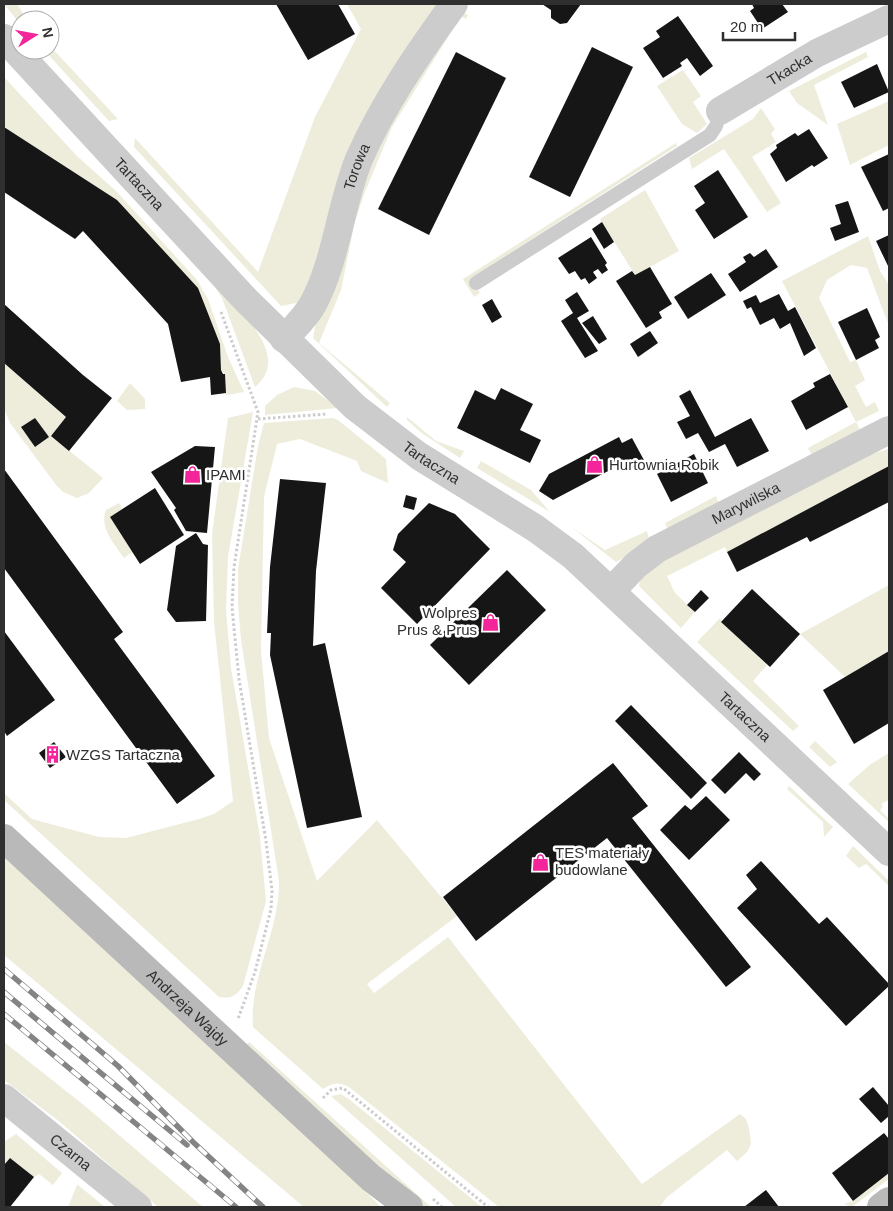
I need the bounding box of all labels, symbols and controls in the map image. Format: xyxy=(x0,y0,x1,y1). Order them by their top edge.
north arrow xyxy=(10,10,60,60)
scale bar xyxy=(723,10,796,42)
text: 20 m xyxy=(730,18,763,35)
text: N xyxy=(39,26,57,39)
street label: Tkacka xyxy=(764,49,815,89)
street label: Torowa xyxy=(340,140,373,192)
street label: Tartaczna xyxy=(111,154,168,214)
street label: Tartaczna xyxy=(399,438,464,488)
shop icon: Hurtownia Robik xyxy=(585,455,605,475)
place label: Hurtownia Robik xyxy=(609,456,720,473)
shop icon: IPAMI xyxy=(182,465,202,485)
place label: IPAMI xyxy=(206,466,246,483)
street label: Marywilska xyxy=(709,478,783,527)
place label: Wolpres Prus & Prus xyxy=(397,604,477,638)
shop icon: Wolpres Prus & Prus xyxy=(481,612,501,632)
street label: Tartaczna xyxy=(715,688,775,745)
building icon: WZGS Tartaczna xyxy=(42,745,62,765)
place label: WZGS Tartaczna xyxy=(66,746,181,763)
place label: TES materiały budowlane xyxy=(555,844,650,878)
shop icon: TES materiały budowlane xyxy=(531,852,551,872)
street label: Andrzeja Wajdy xyxy=(144,966,232,1050)
street label: Czarna xyxy=(47,1130,96,1174)

